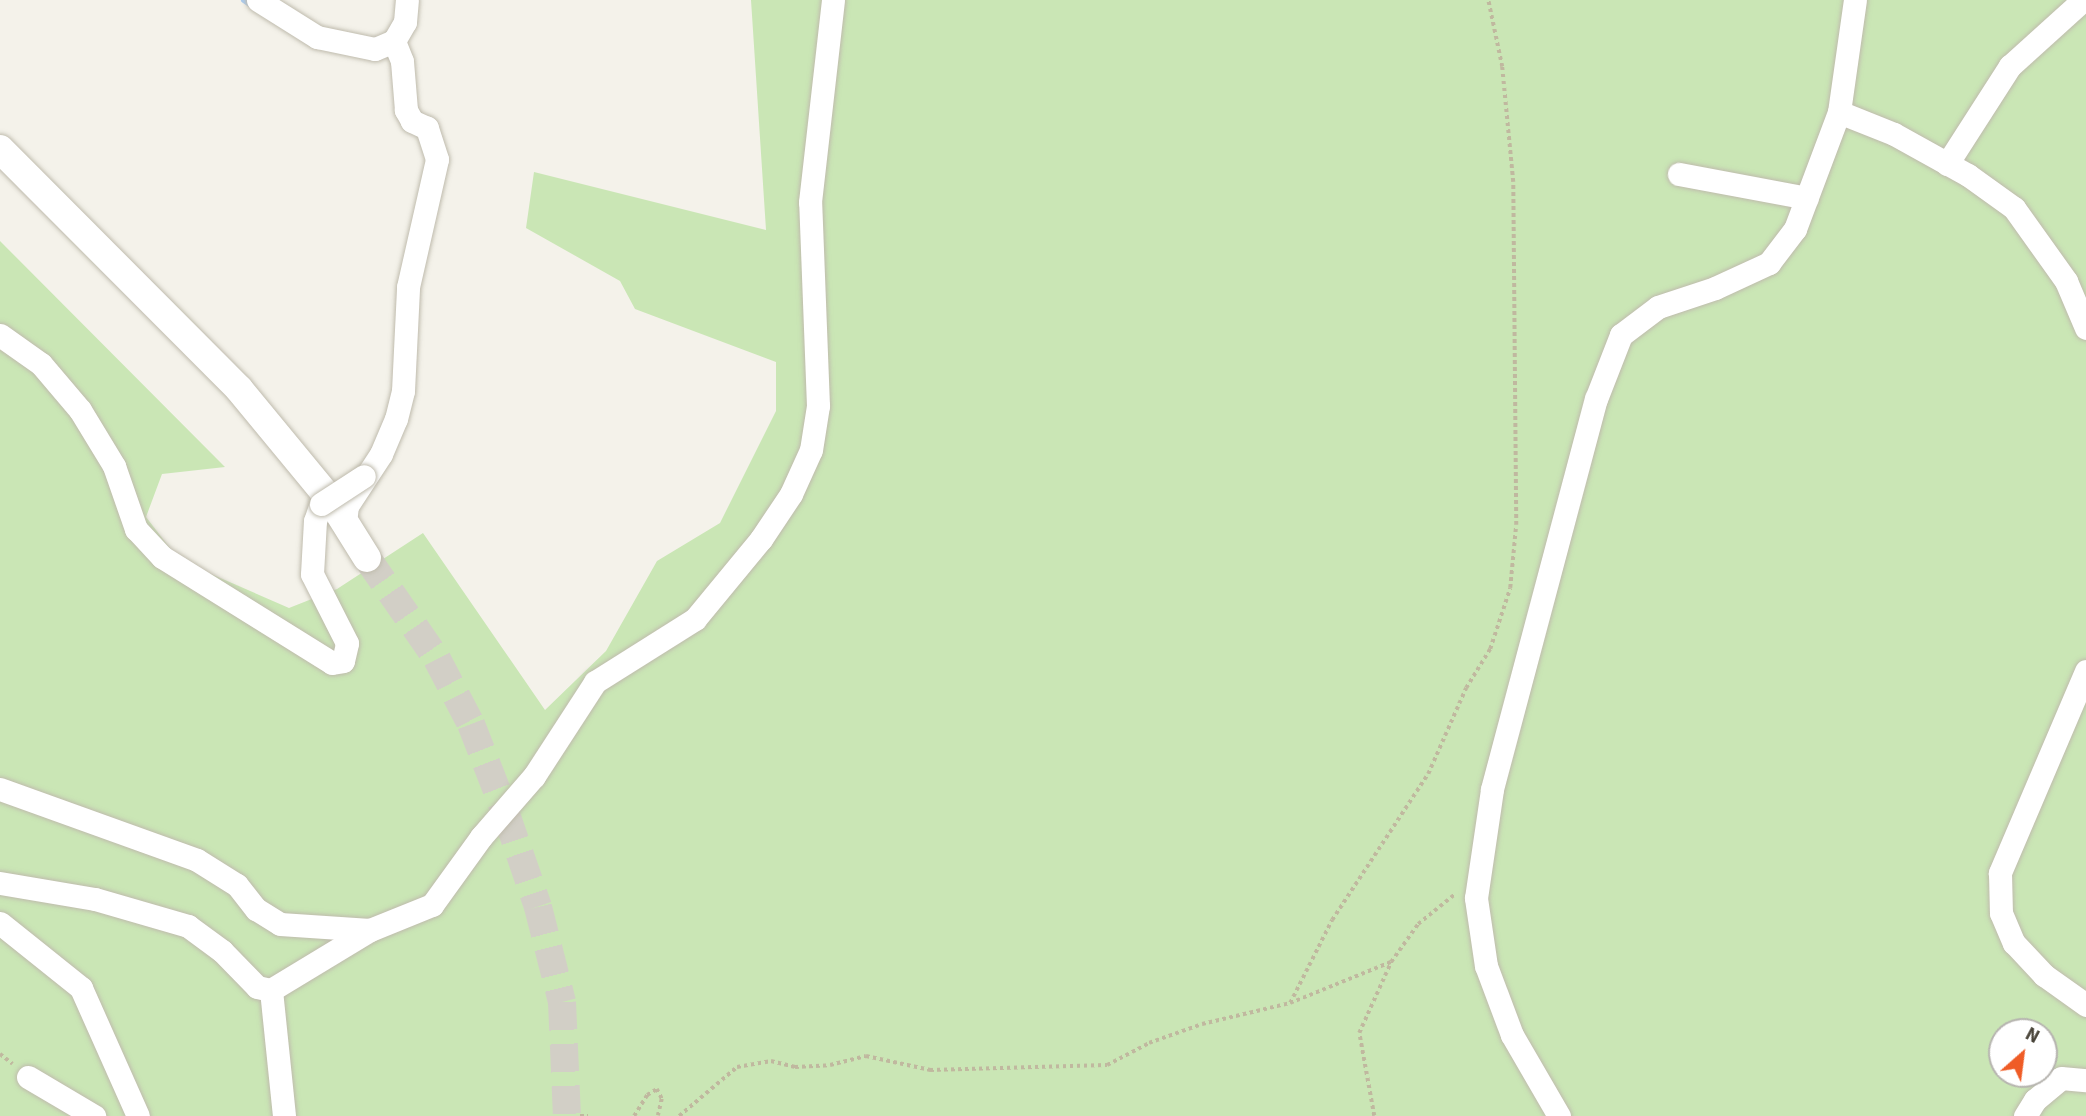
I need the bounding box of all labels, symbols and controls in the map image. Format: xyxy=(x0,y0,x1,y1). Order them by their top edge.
north arrow xyxy=(1988,1018,2058,1088)
text: N xyxy=(2020,1021,2044,1051)

